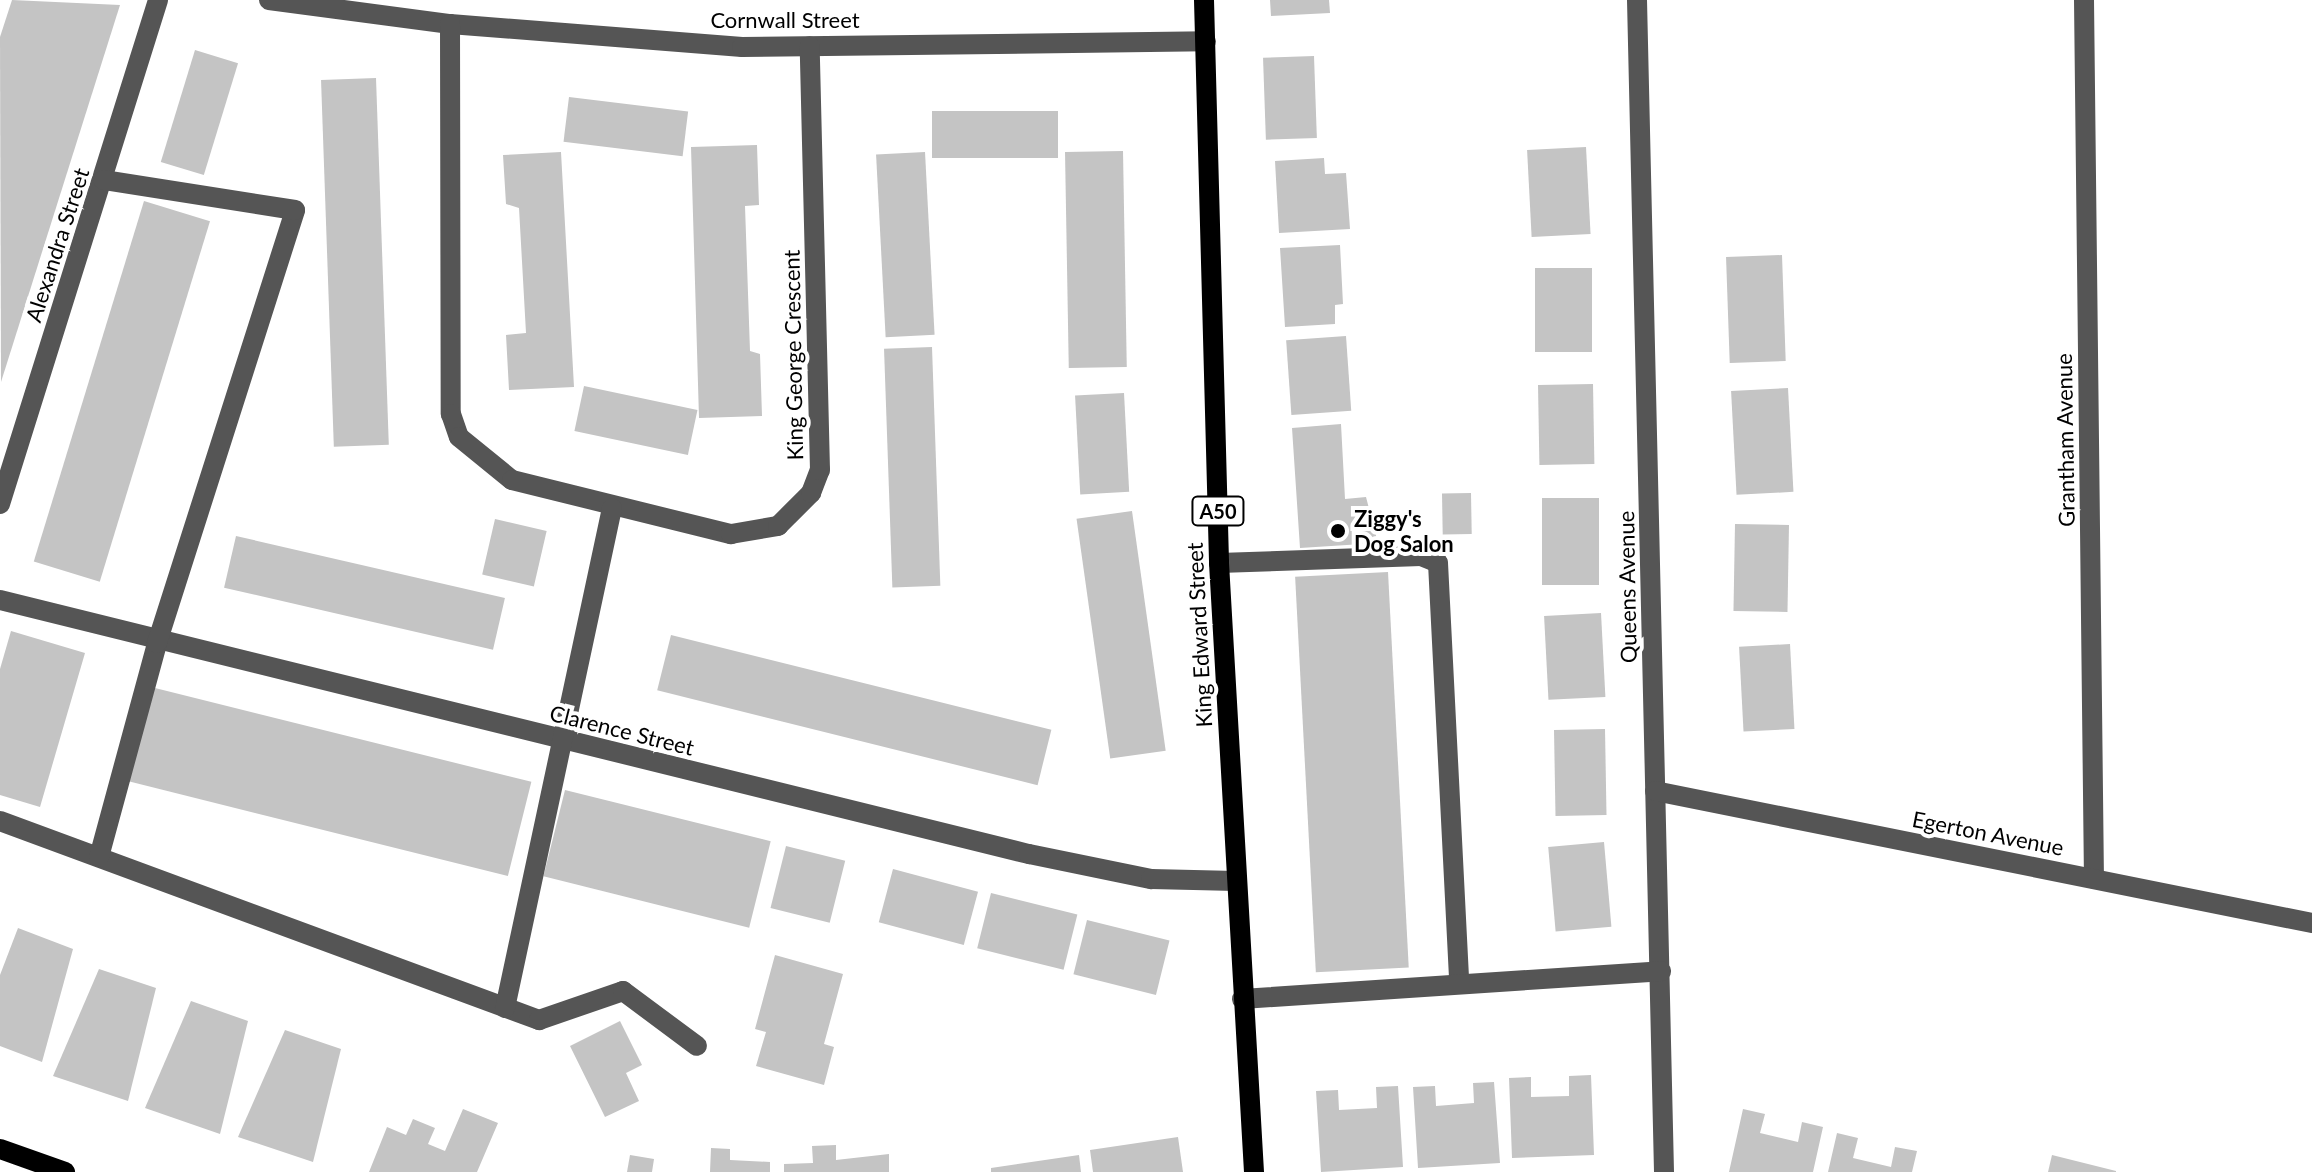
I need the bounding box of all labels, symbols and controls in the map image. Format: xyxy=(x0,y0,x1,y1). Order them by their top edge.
street label: Cornwall Street xyxy=(710,7,860,33)
street label: Alexandra Street xyxy=(20,165,94,325)
street label: King George Crescent xyxy=(778,249,808,461)
street label: Grantham Avenue xyxy=(2050,353,2080,527)
road number: A50 xyxy=(1190,495,1246,527)
place label: Ziggy's Dog Salon xyxy=(1354,505,1454,556)
street label: Queens Avenue xyxy=(1612,510,1642,664)
marker: Ziggy's Dog Salon xyxy=(1329,522,1347,540)
street label: King Edward Street xyxy=(1181,542,1217,728)
street label: Clarence Street xyxy=(547,699,697,761)
street label: Egerton Avenue xyxy=(1910,805,2066,861)

